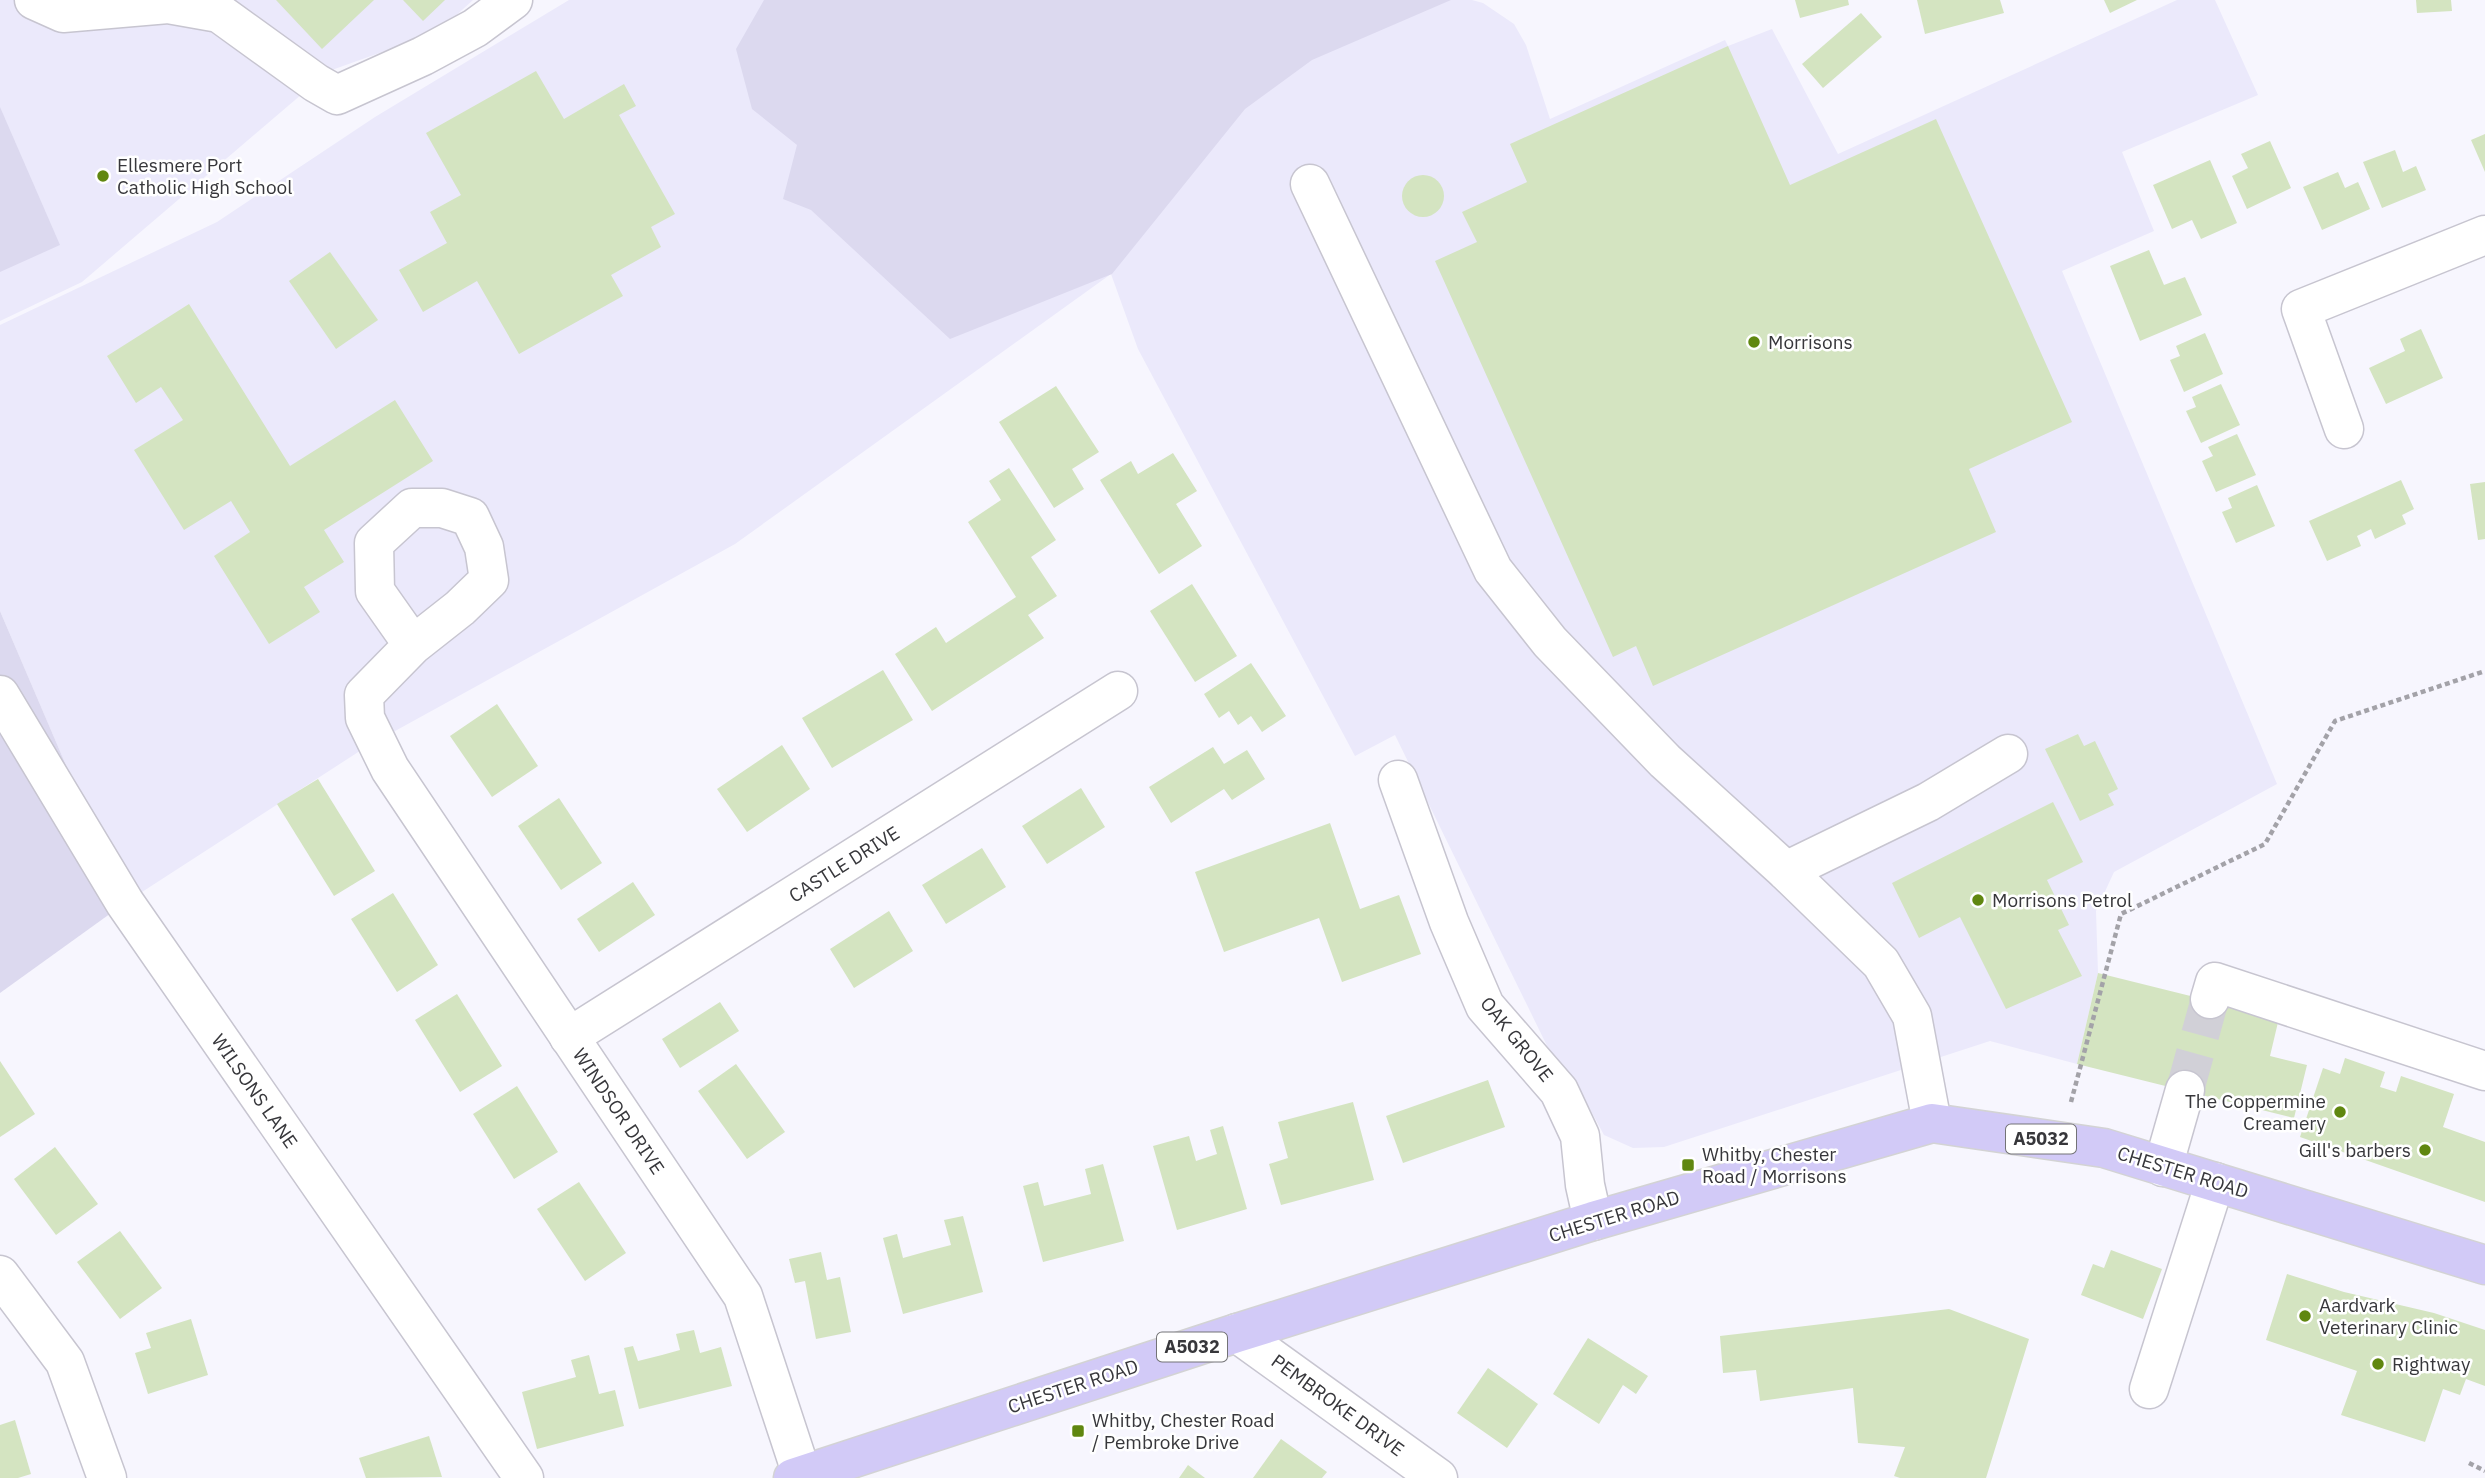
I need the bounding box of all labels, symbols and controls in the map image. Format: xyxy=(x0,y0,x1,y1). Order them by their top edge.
place label: Ellesmere Port Catholic High School xyxy=(117,153,292,199)
marker: Ellesmere Port Catholic High School xyxy=(95,168,111,184)
place label: Morrisons xyxy=(1768,330,1853,354)
marker: Morrisons xyxy=(1746,334,1762,350)
street label: CASTLE DRIVE xyxy=(784,820,904,908)
place label: Morrisons Petrol xyxy=(1992,888,2132,912)
marker: Morrisons Petrol xyxy=(1970,892,1986,908)
street label: OAK GROVE xyxy=(1475,991,1559,1087)
street label: WILSONS LANE xyxy=(207,1029,303,1153)
street label: WINDSOR DRIVE xyxy=(568,1043,670,1179)
place label: The Coppermine Creamery xyxy=(2185,1089,2327,1135)
marker: The Coppermine Creamery xyxy=(2332,1104,2348,1120)
road number: A5032 xyxy=(2006,1124,2076,1154)
place label: Gill's barbers xyxy=(2299,1138,2411,1162)
street label: CHESTER ROAD xyxy=(2115,1141,2251,1203)
place label: Whitby, Chester Road / Morrisons xyxy=(1702,1142,1847,1188)
marker: Gill's barbers xyxy=(2417,1142,2433,1158)
marker: Whitby, Chester Road / Morrisons xyxy=(1680,1157,1696,1173)
street label: CHESTER ROAD xyxy=(1546,1185,1682,1247)
place label: Aardvark Veterinary Clinic xyxy=(2319,1293,2459,1339)
marker: Aardvark Veterinary Clinic xyxy=(2297,1308,2313,1324)
road number: A5032 xyxy=(1157,1332,1227,1362)
street label: PEMBROKE DRIVE xyxy=(1267,1349,1409,1461)
place label: Rightway xyxy=(2392,1352,2471,1376)
street label: CHESTER ROAD xyxy=(1005,1354,1141,1418)
marker: Rightway xyxy=(2370,1356,2386,1372)
place label: Whitby, Chester Road / Pembroke Drive xyxy=(1092,1408,1274,1454)
marker: Whitby, Chester Road / Pembroke Drive xyxy=(1070,1423,1086,1439)

